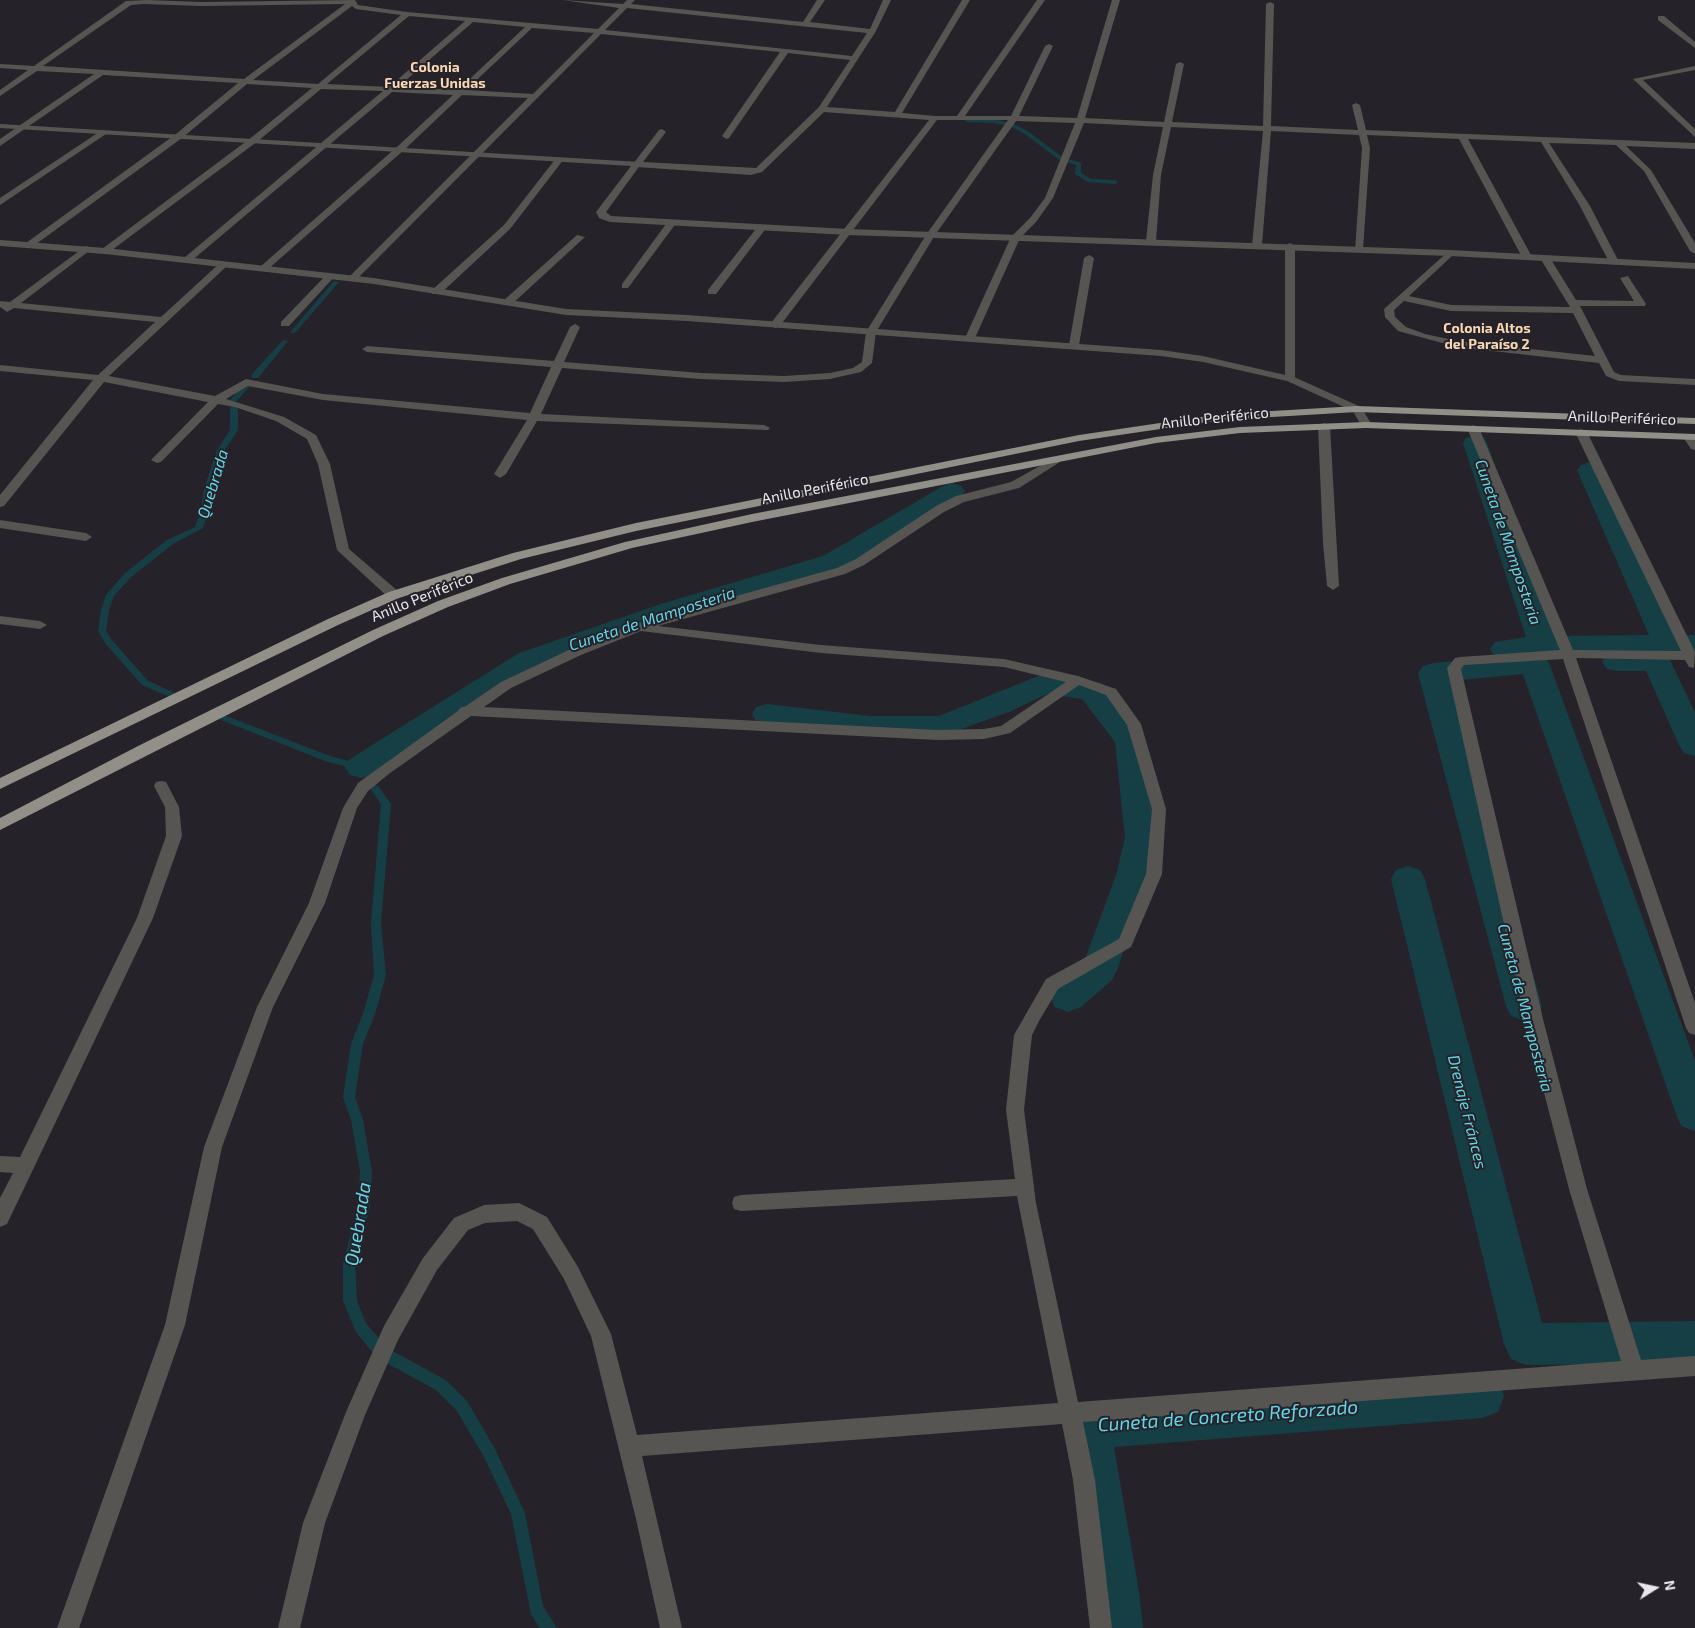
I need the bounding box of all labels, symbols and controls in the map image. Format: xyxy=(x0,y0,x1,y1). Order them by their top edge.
district label: Colonia Fuerzas Unidas xyxy=(384,59,486,92)
district label: Colonia Altos del Paraíso 2 xyxy=(1443,320,1531,352)
street label: Anillo Periférico xyxy=(1160,403,1270,433)
street label: Anillo Periférico xyxy=(1568,407,1676,429)
water label: Quebrada xyxy=(193,447,233,521)
water label: Cuneta de Mamposteria xyxy=(1471,457,1545,627)
street label: Anillo Periférico xyxy=(760,470,870,508)
street label: Anillo Periférico xyxy=(368,568,476,626)
water label: Cuneta de Mamposteria xyxy=(566,583,738,655)
water label: Cuneta de Mamposteria xyxy=(1493,922,1557,1094)
water label: Drenaje Fránces xyxy=(1444,1053,1490,1171)
water label: Quebrada xyxy=(340,1180,376,1268)
water label: Cuneta de Concreto Reforzado xyxy=(1097,1396,1359,1436)
north arrow xyxy=(1630,1563,1680,1613)
text: N xyxy=(1661,1579,1680,1592)

